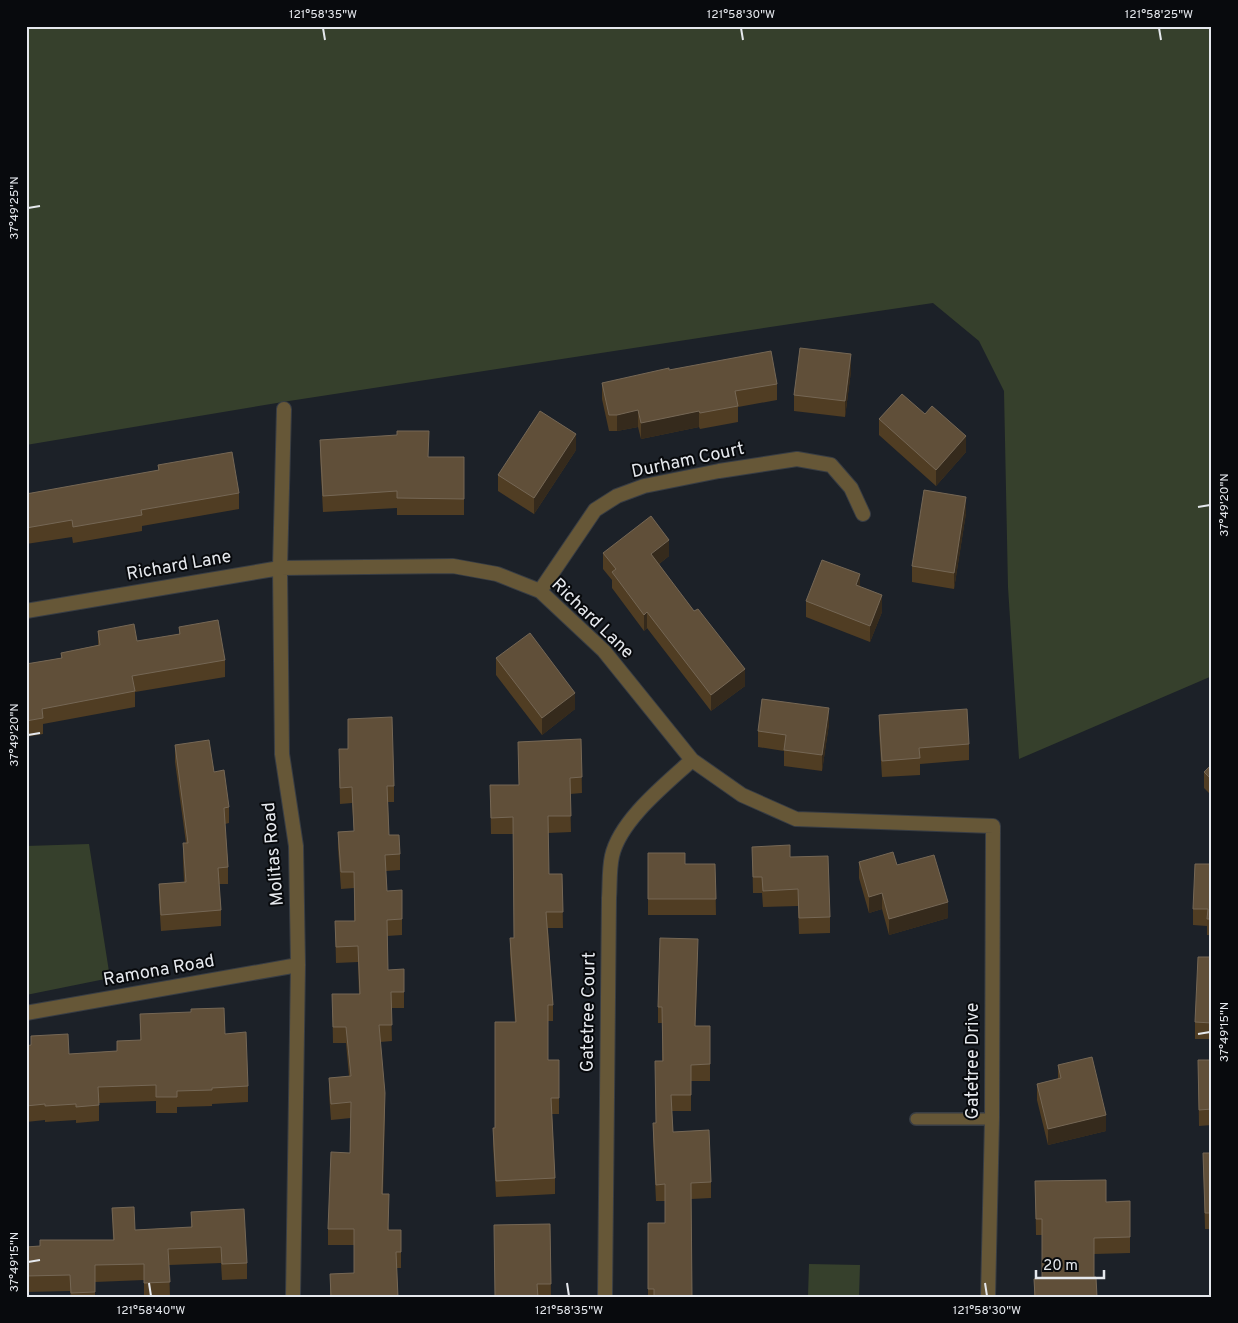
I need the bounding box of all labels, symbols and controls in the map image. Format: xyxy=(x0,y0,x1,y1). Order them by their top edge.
text: 121°58'35"W xyxy=(289,7,357,23)
text: 121°58'30"W xyxy=(707,7,775,23)
text: 121°58'25"W xyxy=(1125,7,1193,23)
text: 37°49'25"N xyxy=(7,176,23,240)
street label: Durham Court xyxy=(629,438,747,484)
text: 37°49'20"N xyxy=(1217,473,1233,537)
street label: Richard Lane xyxy=(125,545,233,587)
street label: Richard Lane xyxy=(546,574,638,664)
text: 37°49'20"N xyxy=(7,703,23,767)
street label: Molitas Road xyxy=(258,801,290,907)
street label: Ramona Road xyxy=(102,950,216,992)
street label: Gatetree Court xyxy=(576,952,602,1072)
text: 37°49'15"N xyxy=(1217,1002,1233,1062)
street label: Gatetree Drive xyxy=(962,1003,985,1119)
text: 37°49'15"N xyxy=(7,1232,23,1292)
scale bar xyxy=(1036,1248,1103,1280)
text: 20 m xyxy=(1043,1257,1078,1276)
text: 121°58'40"W xyxy=(117,1303,185,1319)
text: 121°58'35"W xyxy=(535,1303,603,1319)
text: 121°58'30"W xyxy=(953,1303,1021,1319)

